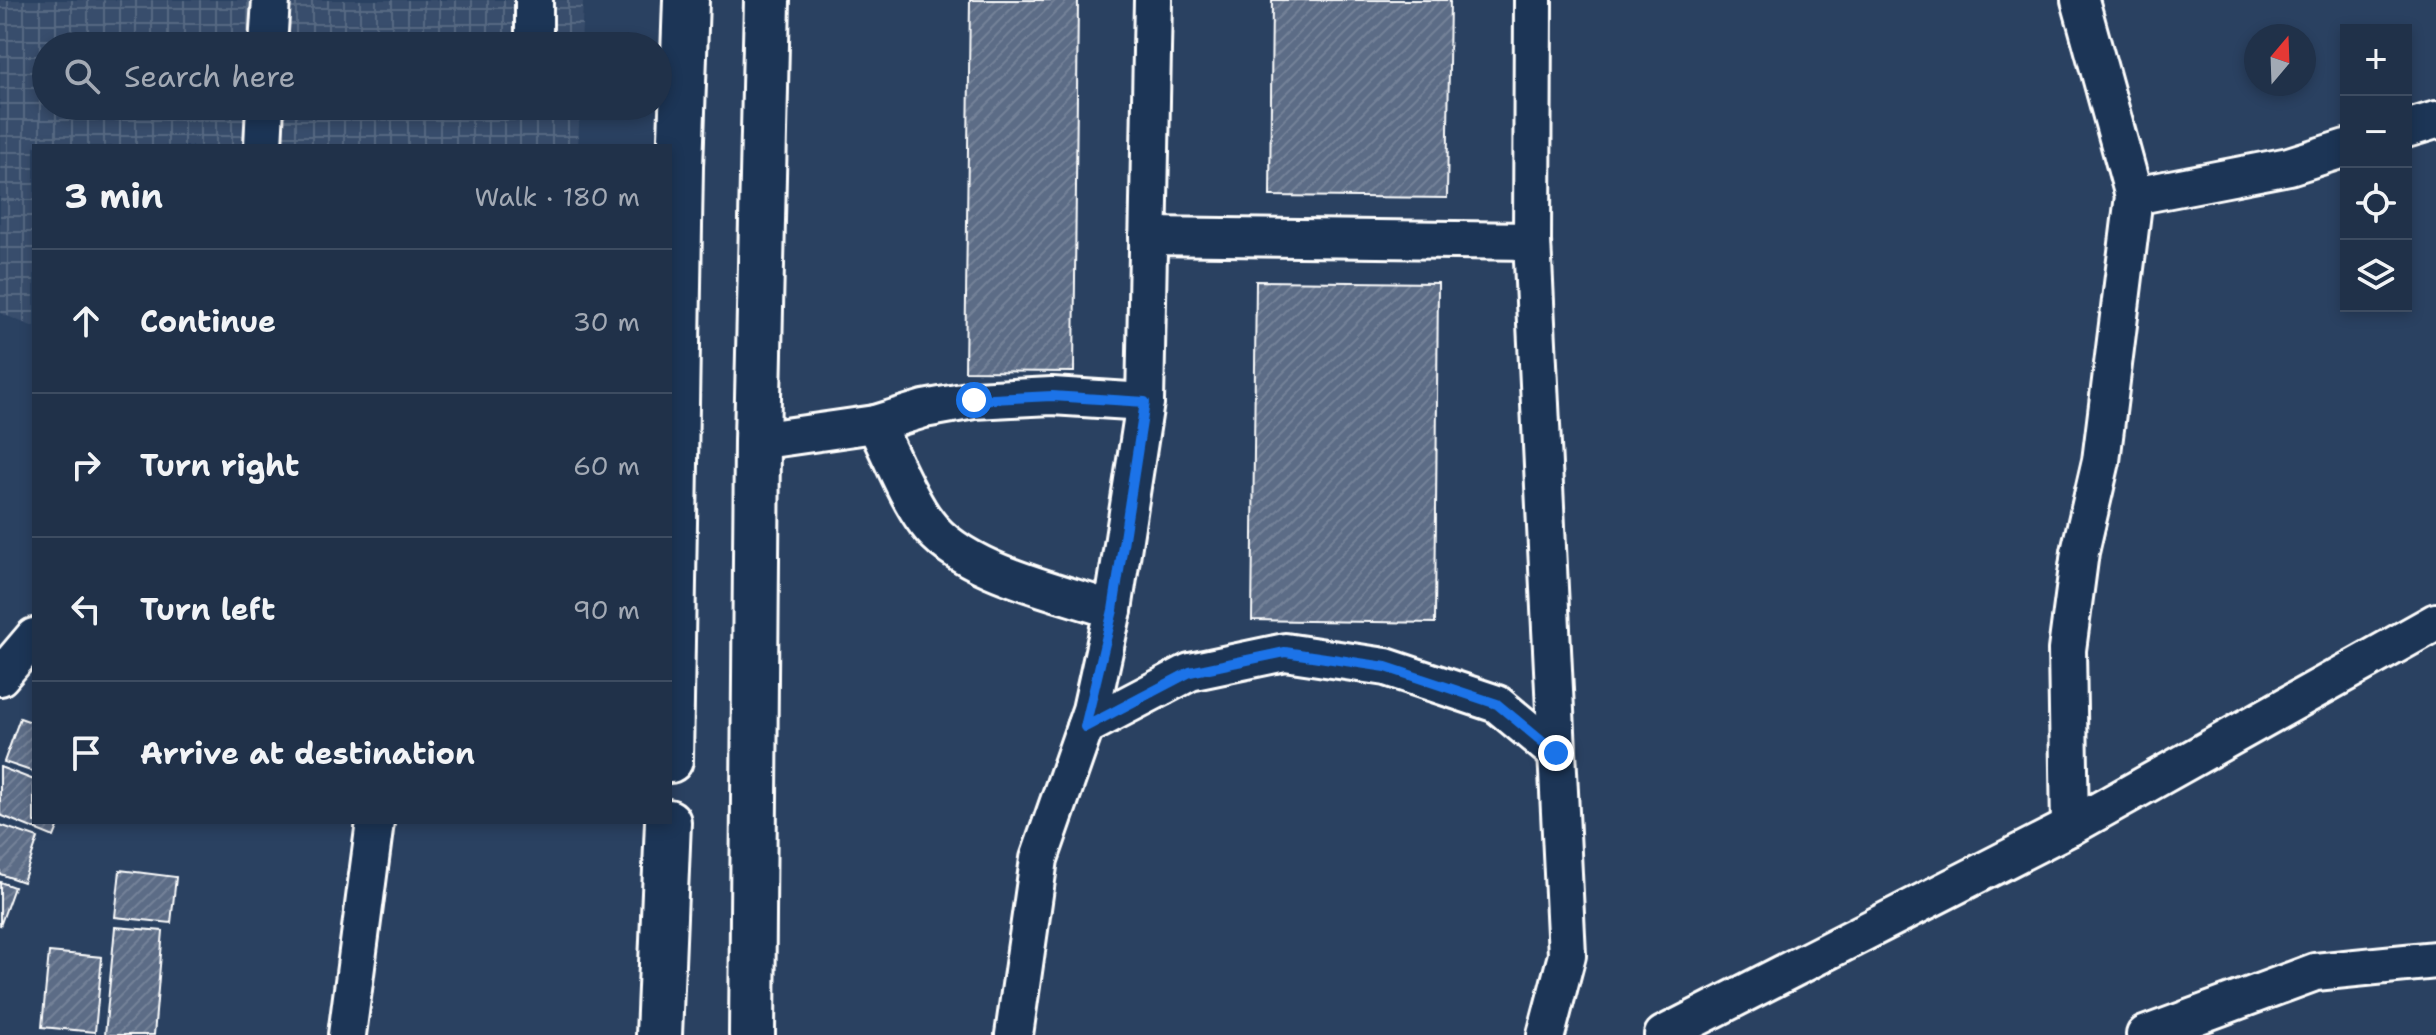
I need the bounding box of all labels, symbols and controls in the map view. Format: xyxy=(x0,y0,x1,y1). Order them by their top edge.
north arrow xyxy=(2244,24,2316,96)
map controls xyxy=(2340,24,2412,312)
button: + xyxy=(2340,24,2412,96)
search box xyxy=(32,32,672,120)
icon: search xyxy=(60,54,104,98)
text: Search here xyxy=(124,56,295,97)
button: − xyxy=(2340,96,2412,168)
button: locate xyxy=(2340,168,2412,240)
text: 3 min xyxy=(64,173,163,219)
text: Walk · 180 m xyxy=(475,179,640,214)
button: layers xyxy=(2340,240,2412,312)
icon: ahead xyxy=(64,299,108,343)
text: Continue xyxy=(140,301,276,342)
text: 30 m xyxy=(573,304,640,339)
route start xyxy=(956,382,992,418)
icon: right xyxy=(64,443,108,487)
text: Turn right xyxy=(140,445,299,486)
text: 60 m xyxy=(573,448,640,483)
icon: left xyxy=(64,587,108,631)
text: Turn left xyxy=(140,589,275,630)
text: 90 m xyxy=(573,592,640,627)
icon: arrive xyxy=(64,731,108,775)
text: Arrive at destination xyxy=(140,733,475,774)
route end xyxy=(1538,735,1574,771)

